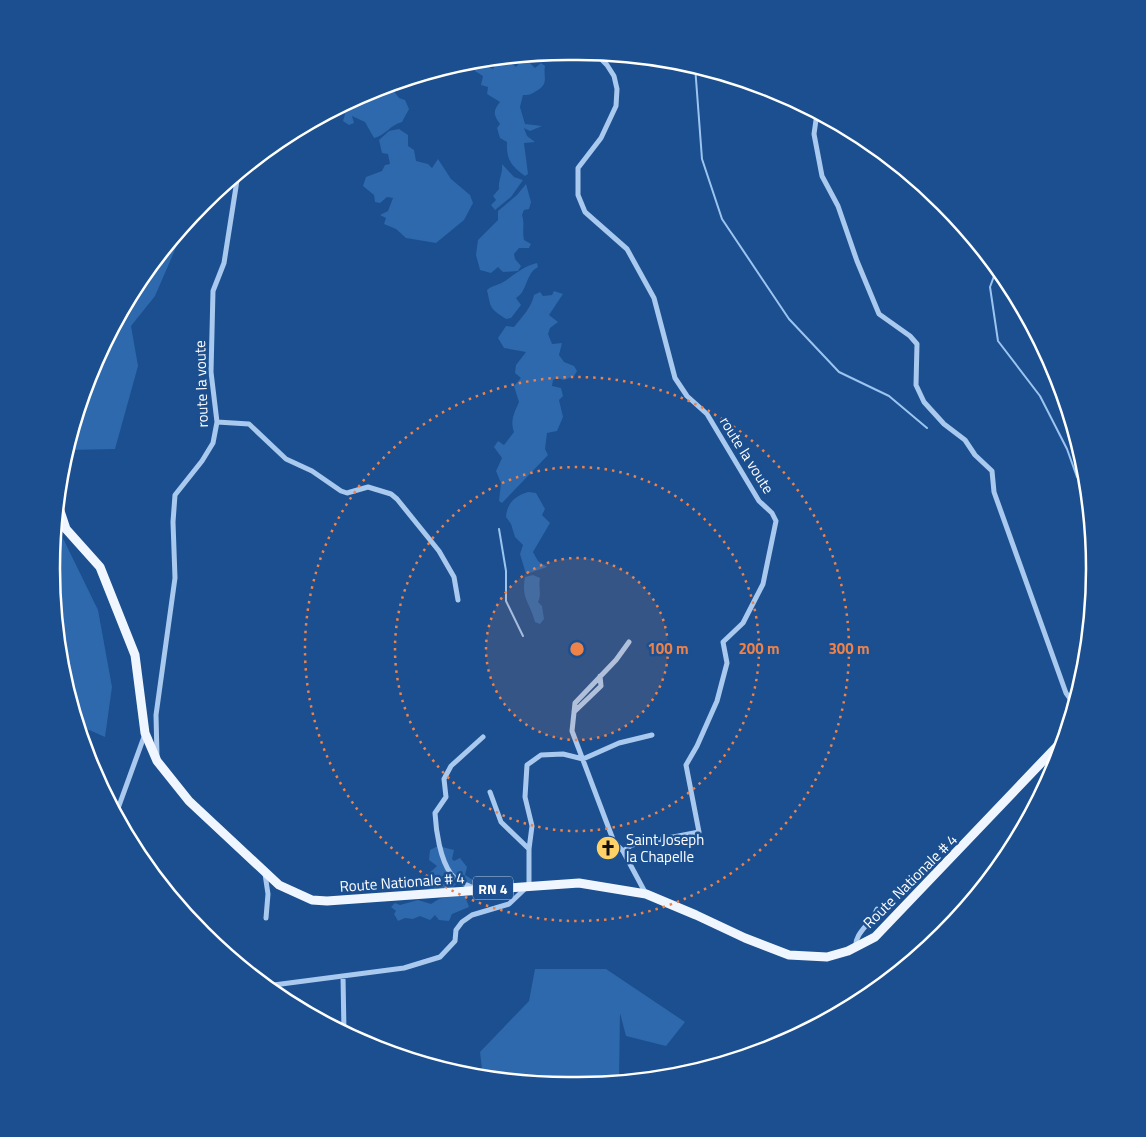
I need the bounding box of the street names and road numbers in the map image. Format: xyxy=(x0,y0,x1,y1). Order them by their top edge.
street label: route la voute xyxy=(188,340,214,428)
street label: route la voute xyxy=(714,412,780,498)
street label: Route Nationale # 4 xyxy=(858,829,962,933)
street label: Route Nationale # 4 xyxy=(339,866,465,898)
road number: RN 4 xyxy=(473,876,513,900)

